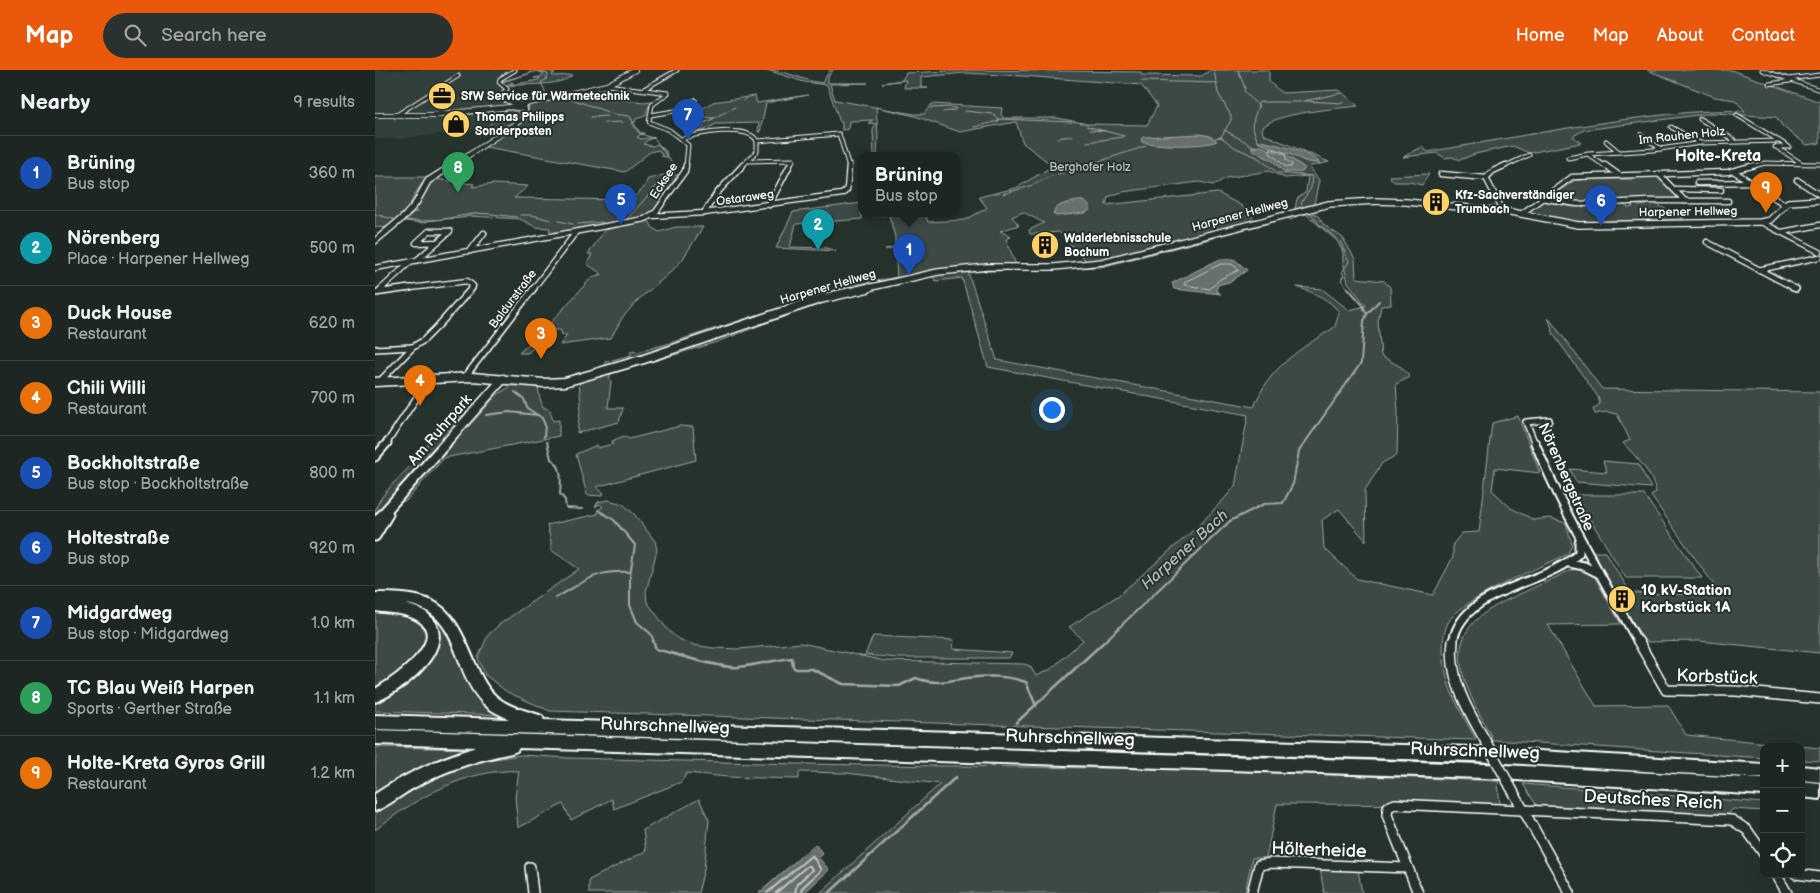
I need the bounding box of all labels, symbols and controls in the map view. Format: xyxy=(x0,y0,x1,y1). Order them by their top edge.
search box xyxy=(103,13,453,58)
text: Map xyxy=(25,21,73,50)
icon: search xyxy=(121,21,149,49)
text: Search here xyxy=(161,24,267,47)
text: Home xyxy=(1516,25,1565,46)
text: Map xyxy=(1593,25,1629,46)
text: About xyxy=(1657,25,1704,46)
text: Contact xyxy=(1732,25,1795,46)
office icon: SfW Service für Wärmetechnik xyxy=(427,81,457,111)
place label: SfW Service für Wärmetechnik xyxy=(461,89,630,104)
text: Nearby xyxy=(20,90,90,115)
text: 9 results xyxy=(293,93,355,112)
pin: 7 xyxy=(672,99,704,140)
shop icon: Thomas Philipps Sonderposten xyxy=(441,109,471,139)
place label: Thomas Philipps Sonderposten xyxy=(475,110,564,139)
street label: Im Rauhen Holz xyxy=(1638,124,1726,148)
district label: Holte-Kreta xyxy=(1675,147,1761,166)
text: Brüning xyxy=(67,152,135,175)
pin: 8 xyxy=(442,152,474,193)
popup xyxy=(858,152,960,217)
street label: Ecksee xyxy=(647,160,681,202)
park label: Berghofer Holz xyxy=(1049,160,1131,175)
text: 1 xyxy=(33,164,39,183)
text: 360 m xyxy=(308,164,355,183)
text: Brüning xyxy=(875,164,943,187)
pin: 9 xyxy=(1750,172,1782,213)
text: Bus stop xyxy=(67,175,130,194)
pin: 5 xyxy=(605,184,637,225)
pin: 6 xyxy=(1585,185,1617,226)
street label: Ostaraweg xyxy=(715,187,775,209)
text: Bus stop xyxy=(875,187,938,206)
building icon: Kfz-Sachverständiger Trumbach xyxy=(1421,187,1451,217)
place label: Kfz-Sachverständiger Trumbach xyxy=(1455,188,1574,217)
street label: Harpener Hellweg xyxy=(1190,195,1290,235)
street label: Harpener Hellweg xyxy=(1639,204,1738,220)
pin: 2 xyxy=(802,209,834,250)
text: Nörenberg xyxy=(67,227,160,250)
building icon: Walderlebnisschule Bochum xyxy=(1030,230,1060,260)
place label: Walderlebnisschule Bochum xyxy=(1064,231,1171,260)
pin: 1 xyxy=(893,234,925,275)
text: 2 xyxy=(31,239,41,258)
text: 500 m xyxy=(309,239,355,258)
text: Place · Harpener Hellweg xyxy=(67,250,250,269)
street label: Harpener Hellweg xyxy=(779,266,878,308)
street label: Baldurstraße xyxy=(486,267,540,331)
text: Duck House xyxy=(67,302,172,325)
text: 3 xyxy=(31,314,41,333)
text: 620 m xyxy=(309,314,355,333)
pin: 3 xyxy=(525,318,557,359)
text: Restaurant xyxy=(67,325,147,344)
pin: 4 xyxy=(404,365,436,406)
text: Chili Willi xyxy=(67,377,146,400)
text: 4 xyxy=(31,389,41,408)
text: 700 m xyxy=(311,389,355,408)
street label: Am Ruhrpark xyxy=(404,390,477,470)
your location xyxy=(1039,397,1065,423)
text: Restaurant xyxy=(67,400,147,419)
street label: Nörenbergstraße xyxy=(1534,420,1598,534)
text: Bockholtstraße xyxy=(67,452,200,475)
text: 5 xyxy=(31,464,41,483)
text: 800 m xyxy=(309,464,355,483)
text: Bus stop · Bockholtstraße xyxy=(67,475,249,494)
water label: Harpener Bach xyxy=(1138,506,1233,594)
text: Holtestraße xyxy=(67,527,170,550)
text: 6 xyxy=(31,539,41,558)
text: 920 m xyxy=(309,539,355,558)
text: Bus stop xyxy=(67,550,130,569)
place label: 10 kV-Station Korbstück 1A xyxy=(1641,581,1731,617)
building icon: 10 kV-Station Korbstück 1A xyxy=(1607,584,1637,614)
text: Midgardweg xyxy=(67,602,172,625)
text: 7 xyxy=(32,614,40,633)
text: 1.0 km xyxy=(311,614,355,633)
text: Bus stop · Midgardweg xyxy=(67,625,229,644)
street label: Korbstück xyxy=(1676,665,1758,689)
text: TC Blau Weiß Harpen xyxy=(67,677,254,700)
text: 8 xyxy=(31,689,41,708)
text: 1.1 km xyxy=(314,689,355,708)
text: Sports · Gerther Straße xyxy=(67,700,232,719)
street label: Ruhrschnellweg xyxy=(600,713,730,739)
street label: Ruhrschnellweg xyxy=(1005,725,1135,751)
street label: Ruhrschnellweg xyxy=(1410,738,1540,764)
map controls xyxy=(1760,743,1805,878)
button: + xyxy=(1760,743,1805,788)
text: Holte-Kreta Gyros Grill xyxy=(67,752,265,775)
text: 9 xyxy=(31,764,41,783)
text: 1.2 km xyxy=(311,764,355,783)
text: Restaurant xyxy=(67,775,147,794)
street label: Deutsches Reich xyxy=(1583,786,1723,814)
button: − xyxy=(1760,788,1805,833)
button: locate xyxy=(1760,833,1805,878)
street label: Hölterheide xyxy=(1271,838,1367,862)

